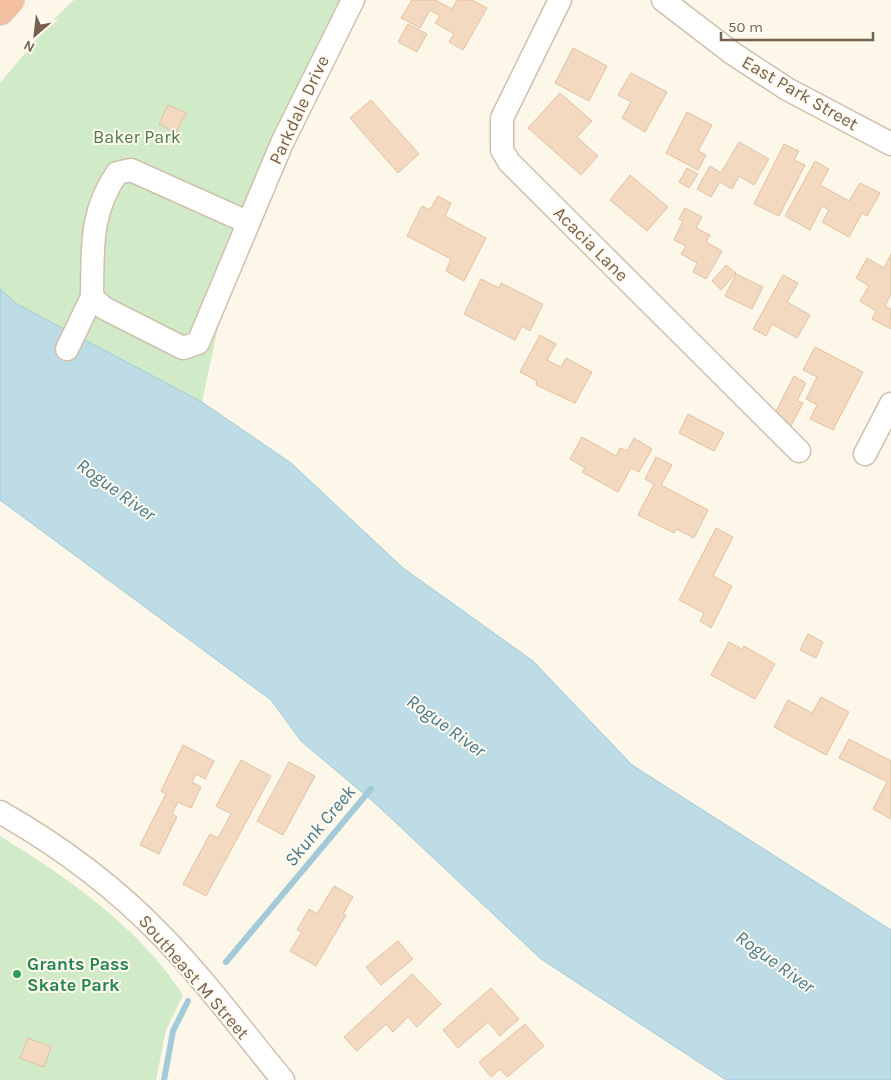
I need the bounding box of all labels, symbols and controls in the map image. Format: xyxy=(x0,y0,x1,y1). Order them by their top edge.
north arrow xyxy=(10,10,60,60)
scale bar xyxy=(721,10,874,42)
text: 50 m xyxy=(728,18,763,36)
text: N xyxy=(21,36,38,56)
street label: East Park Street xyxy=(738,51,862,135)
street label: Parkdale Drive xyxy=(264,52,334,168)
park label: Baker Park xyxy=(93,126,181,148)
street label: Acacia Lane xyxy=(549,202,633,286)
water label: Rogue River xyxy=(72,454,161,527)
water label: Rogue River xyxy=(402,690,491,763)
water label: Skunk Creek xyxy=(280,781,360,871)
street label: Southeast M Street xyxy=(134,910,254,1044)
water label: Rogue River xyxy=(731,926,820,999)
place label: Grants Pass Skate Park xyxy=(27,953,129,996)
marker: Grants Pass Skate Park xyxy=(11,968,23,980)

